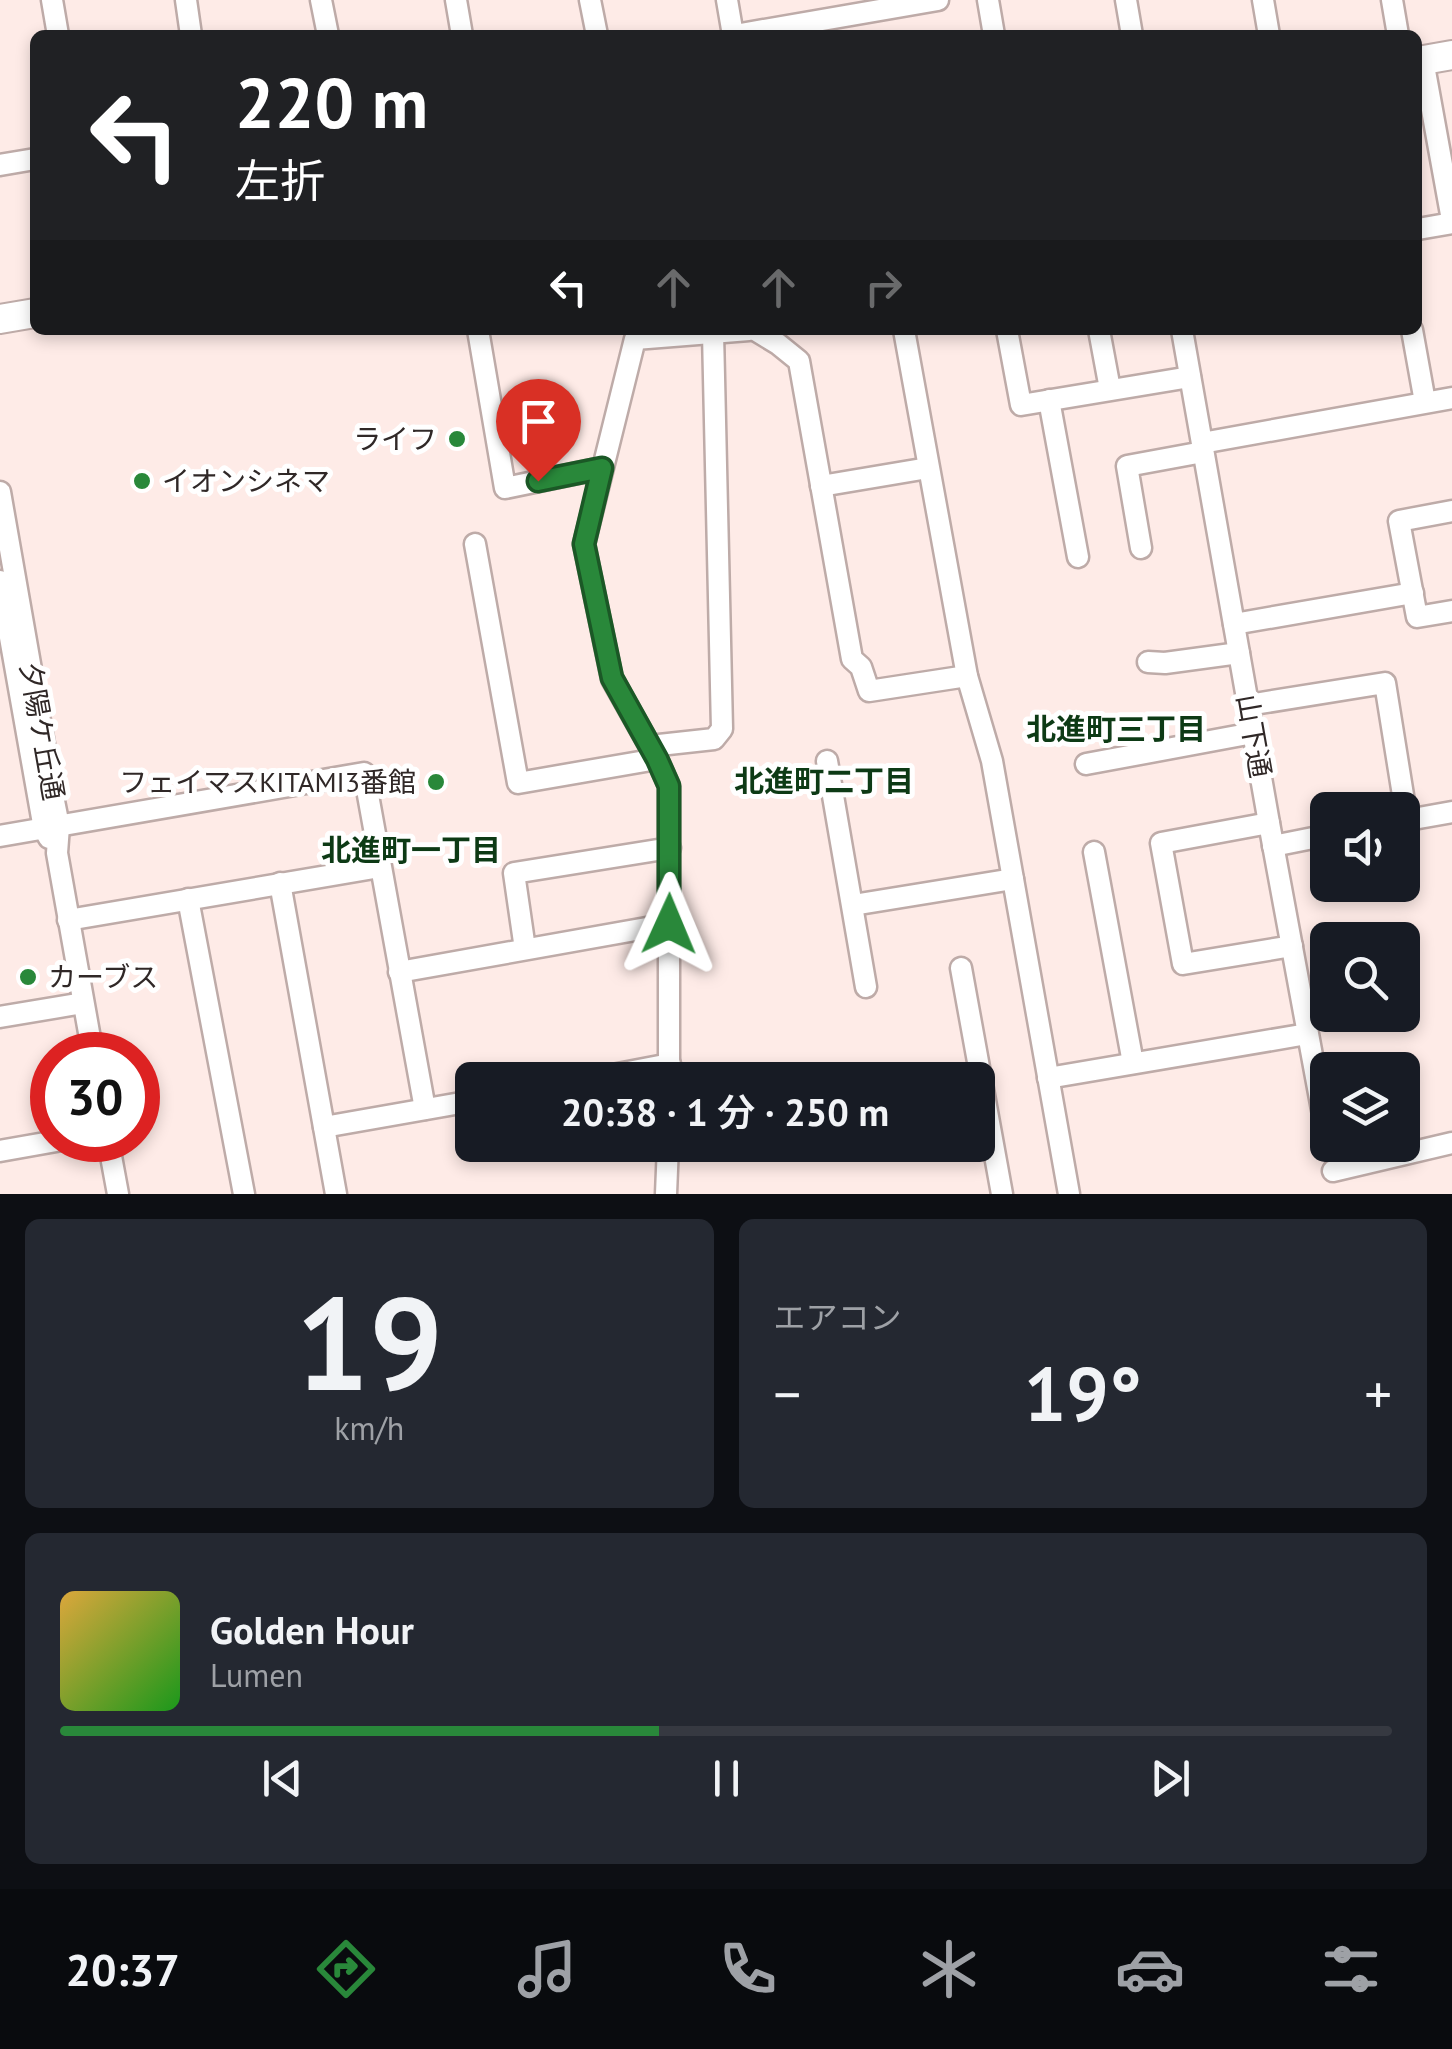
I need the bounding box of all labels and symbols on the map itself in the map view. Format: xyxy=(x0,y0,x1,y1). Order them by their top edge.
pin xyxy=(496,379,581,482)
place label: ライフ xyxy=(353,420,437,457)
marker: ライフ xyxy=(446,428,468,450)
place label: イオンシネマ xyxy=(162,462,330,499)
marker: イオンシネマ xyxy=(131,470,153,492)
street label: 夕陽ケ丘通 xyxy=(12,659,73,803)
street label: 山下通 xyxy=(1229,691,1280,780)
district label: 北進町三丁目 xyxy=(1026,709,1206,748)
district label: 北進町二丁目 xyxy=(734,761,914,800)
place label: フェイマスKITAMI3番館 xyxy=(119,763,416,800)
marker: フェイマスKITAMI3番館 xyxy=(425,771,447,793)
district label: 北進町一丁目 xyxy=(321,830,501,869)
position arrow xyxy=(617,872,721,976)
place label: カーブス xyxy=(48,958,158,995)
marker: カーブス xyxy=(17,966,39,988)
speed limit sign: 30 xyxy=(30,1032,160,1162)

